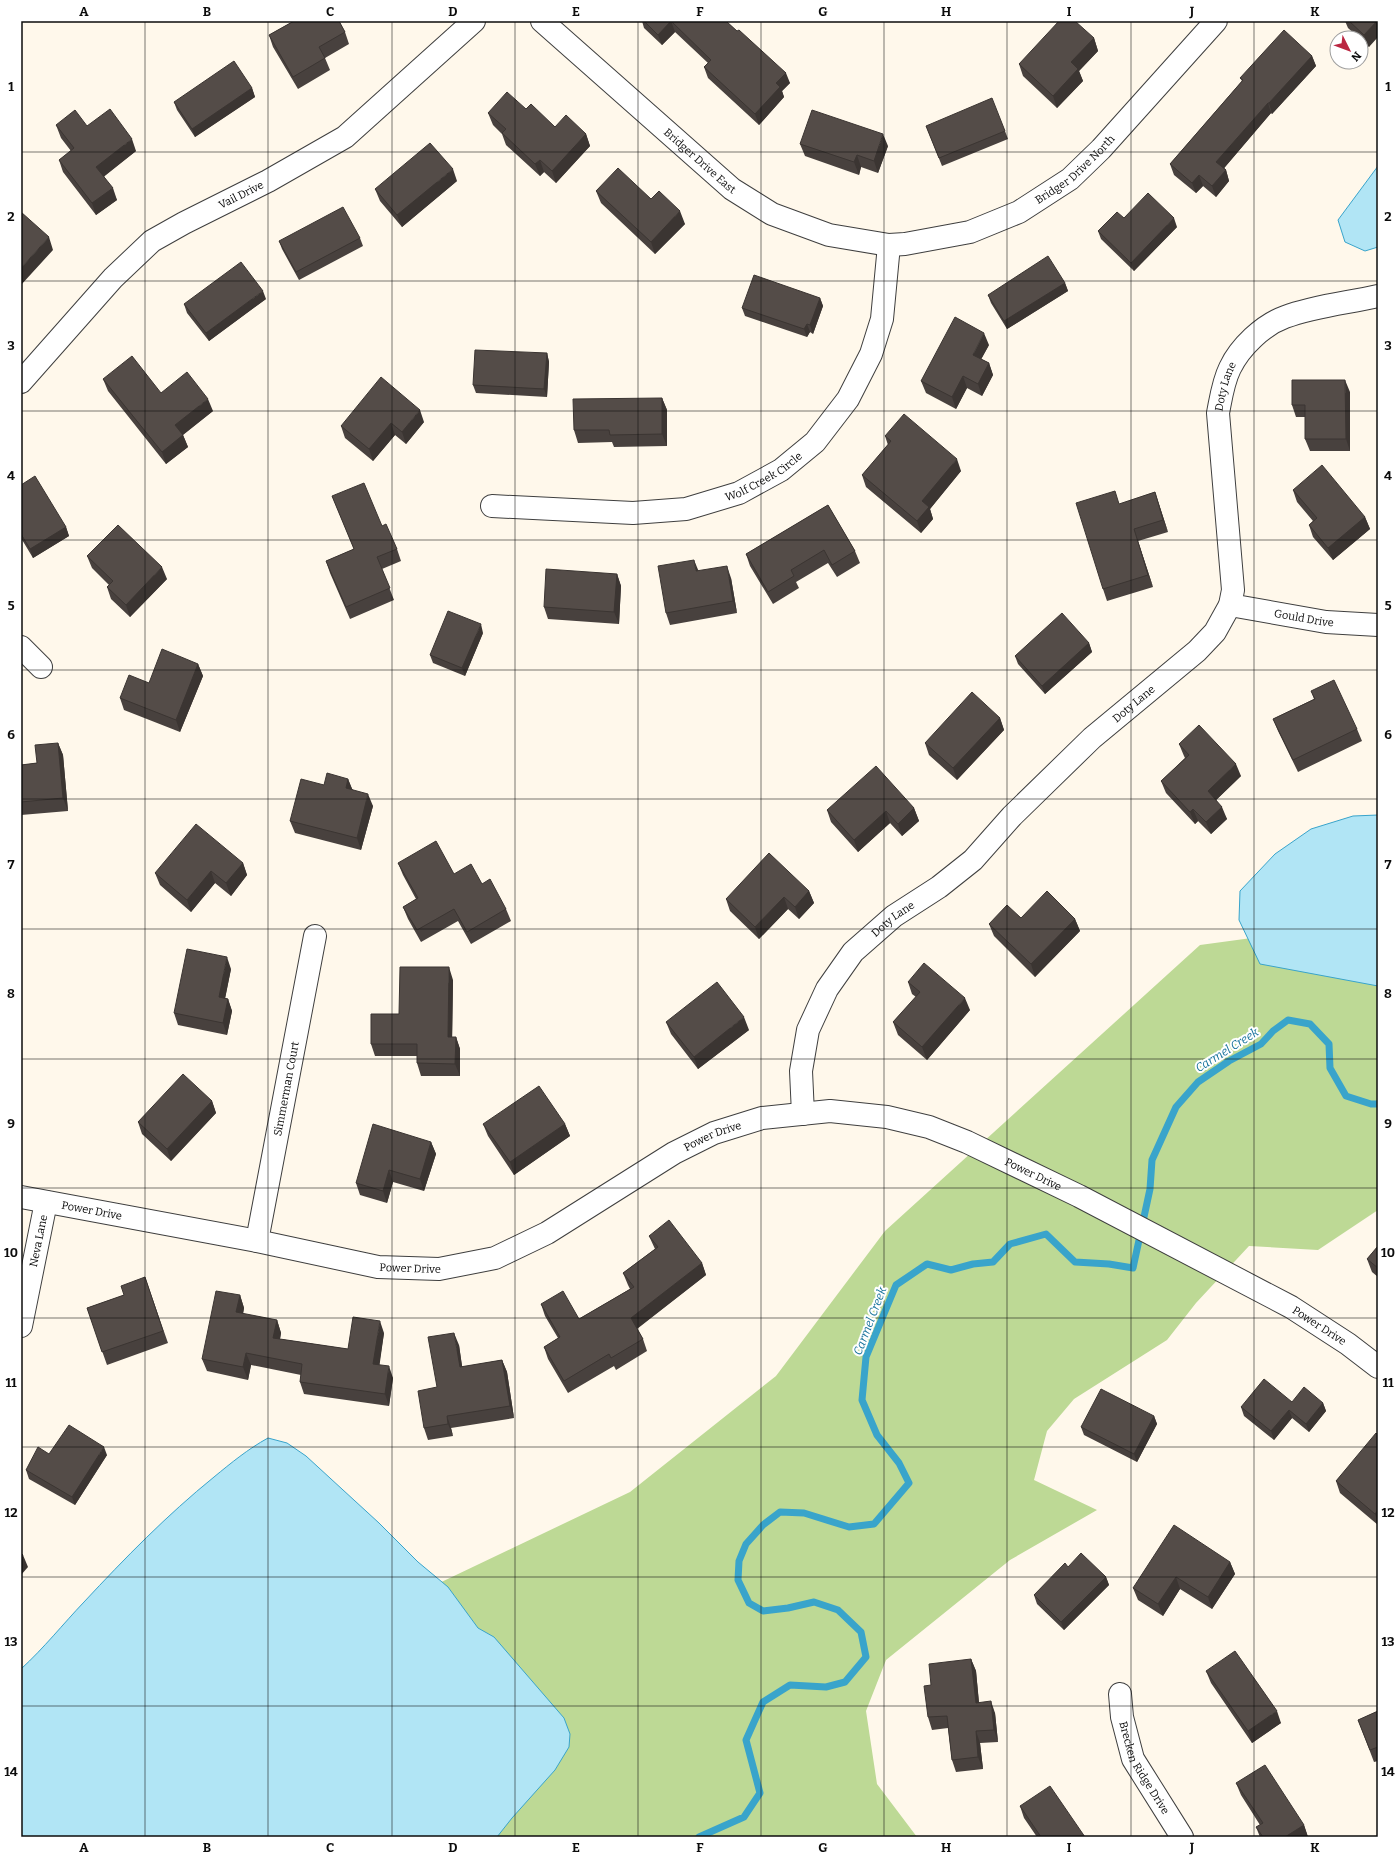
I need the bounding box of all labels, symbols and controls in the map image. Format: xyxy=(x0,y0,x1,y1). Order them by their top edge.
text: A xyxy=(79,4,89,19)
text: B xyxy=(203,4,211,19)
text: C xyxy=(326,4,334,19)
text: D xyxy=(448,4,458,19)
text: E xyxy=(572,4,580,19)
text: F xyxy=(696,4,704,19)
text: G xyxy=(818,4,828,19)
text: H xyxy=(941,4,951,19)
text: I xyxy=(1067,4,1072,19)
text: J xyxy=(1189,4,1195,19)
text: K xyxy=(1310,4,1320,19)
north arrow xyxy=(1329,30,1369,70)
text: N xyxy=(1348,49,1364,64)
text: 1 xyxy=(8,79,14,94)
text: 1 xyxy=(1385,79,1391,94)
street label: Bridger Drive East xyxy=(661,125,738,196)
street label: Bridger Drive North xyxy=(1033,132,1117,206)
street label: Vail Drive xyxy=(216,178,266,211)
text: 2 xyxy=(7,209,15,224)
text: 2 xyxy=(1384,209,1392,224)
text: 3 xyxy=(7,338,15,353)
text: 3 xyxy=(1384,338,1392,353)
street label: Doty Lane xyxy=(1212,359,1239,412)
street label: Wolf Creek Circle xyxy=(723,449,804,503)
text: 4 xyxy=(7,468,15,483)
text: 4 xyxy=(1384,468,1392,483)
text: 5 xyxy=(7,598,15,613)
text: 5 xyxy=(1384,598,1392,613)
street label: Gould Drive xyxy=(1273,606,1334,629)
street label: Doty Lane xyxy=(1110,682,1157,725)
text: 6 xyxy=(7,727,15,742)
text: 6 xyxy=(1384,727,1392,742)
text: 7 xyxy=(8,857,15,872)
text: 7 xyxy=(1385,857,1392,872)
street label: Doty Lane xyxy=(869,898,917,939)
text: 8 xyxy=(7,986,15,1001)
text: 8 xyxy=(1384,986,1392,1001)
water label: Carmel Creek xyxy=(1193,1025,1262,1075)
street label: Simmerman Court xyxy=(271,1040,301,1137)
text: 9 xyxy=(7,1116,15,1131)
text: 9 xyxy=(1384,1116,1392,1131)
street label: Power Drive xyxy=(681,1118,743,1154)
street label: Power Drive xyxy=(1003,1155,1064,1193)
street label: Power Drive xyxy=(60,1198,123,1222)
street label: Neva Lane xyxy=(27,1213,50,1268)
text: 10 xyxy=(4,1245,18,1260)
text: 10 xyxy=(1381,1245,1395,1260)
street label: Power Drive xyxy=(379,1261,441,1276)
water label: Carmel Creek xyxy=(851,1285,890,1357)
street label: Power Drive xyxy=(1290,1303,1349,1348)
text: 11 xyxy=(5,1375,17,1390)
text: 11 xyxy=(1382,1375,1394,1390)
text: 12 xyxy=(5,1505,17,1520)
text: 12 xyxy=(1382,1505,1394,1520)
text: 13 xyxy=(4,1634,18,1649)
text: 13 xyxy=(1381,1634,1395,1649)
street label: Brecken Ridge Drive xyxy=(1117,1720,1172,1816)
text: 14 xyxy=(4,1764,18,1779)
text: 14 xyxy=(1381,1764,1395,1779)
text: A xyxy=(79,1840,89,1855)
text: B xyxy=(203,1840,211,1855)
text: C xyxy=(326,1840,334,1855)
text: D xyxy=(448,1840,458,1855)
text: E xyxy=(572,1840,580,1855)
text: F xyxy=(696,1840,704,1855)
text: G xyxy=(818,1840,828,1855)
text: H xyxy=(941,1840,951,1855)
text: I xyxy=(1067,1840,1072,1855)
text: J xyxy=(1189,1840,1195,1855)
text: K xyxy=(1310,1840,1320,1855)

